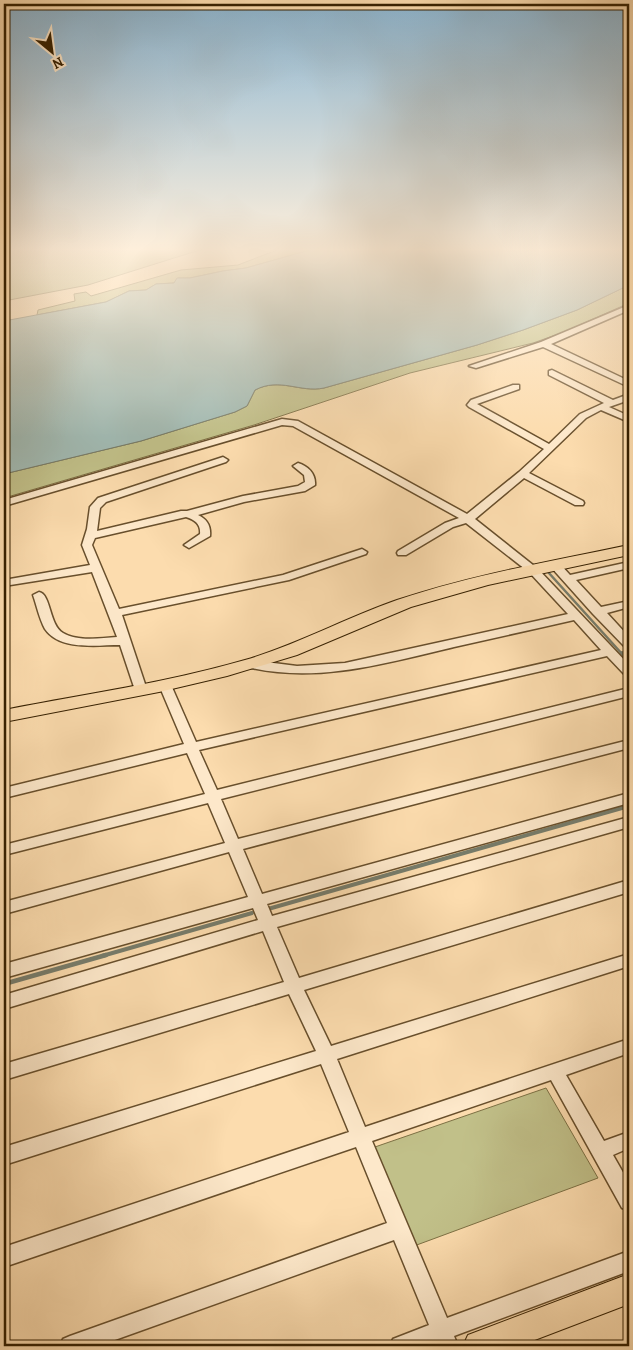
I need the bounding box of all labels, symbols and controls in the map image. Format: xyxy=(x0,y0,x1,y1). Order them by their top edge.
north arrow xyxy=(28,28,78,78)
text: N xyxy=(49,52,67,74)

